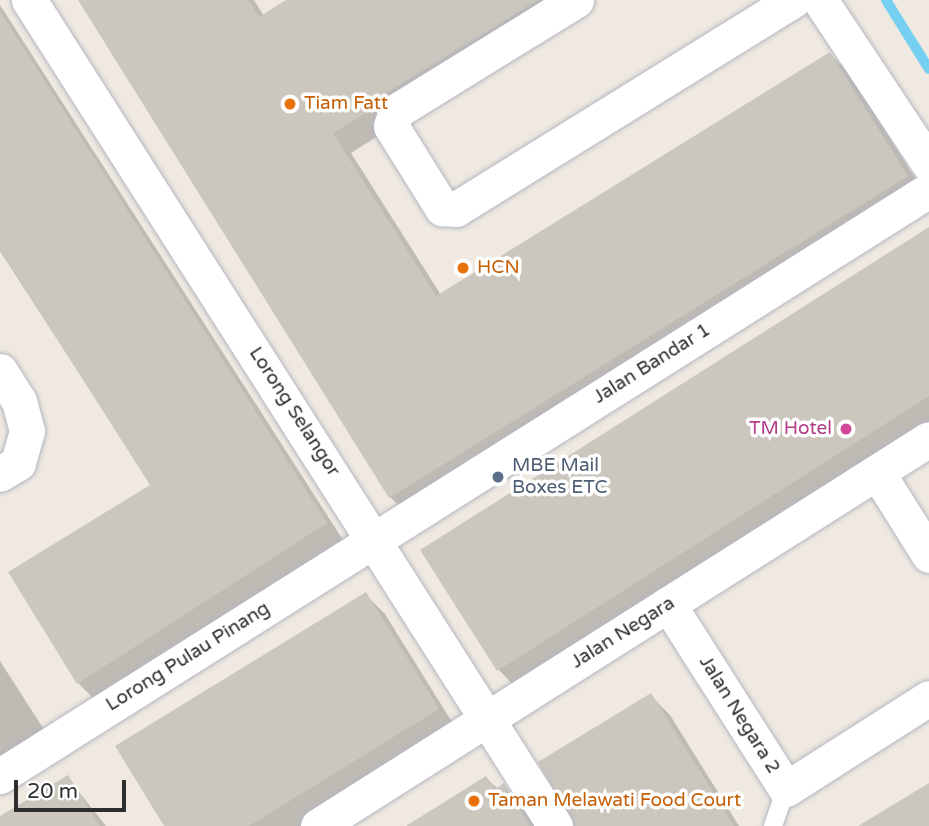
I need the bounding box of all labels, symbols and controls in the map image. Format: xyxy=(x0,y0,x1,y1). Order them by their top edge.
place label: Tiam Fatt xyxy=(304,93,388,115)
marker: Tiam Fatt xyxy=(282,96,298,112)
place label: HCN xyxy=(477,257,520,279)
marker: HCN xyxy=(455,260,471,276)
street label: Jalan Bandar 1 xyxy=(589,319,715,409)
street label: Lorong Selangor xyxy=(244,343,344,481)
place label: TM Hotel xyxy=(749,418,832,440)
marker: TM Hotel xyxy=(838,421,854,437)
place label: MBE Mail Boxes ETC xyxy=(512,455,608,499)
marker: MBE Mail Boxes ETC xyxy=(490,469,506,485)
street label: Jalan Negara xyxy=(567,592,679,674)
street label: Lorong Pulau Pinang xyxy=(102,597,274,717)
street label: Jalan Negara 2 xyxy=(694,652,784,778)
scale bar xyxy=(18,766,130,810)
text: 20 m xyxy=(27,779,78,804)
place label: Taman Melawati Food Court xyxy=(488,790,741,812)
marker: Taman Melawati Food Court xyxy=(466,793,482,809)

